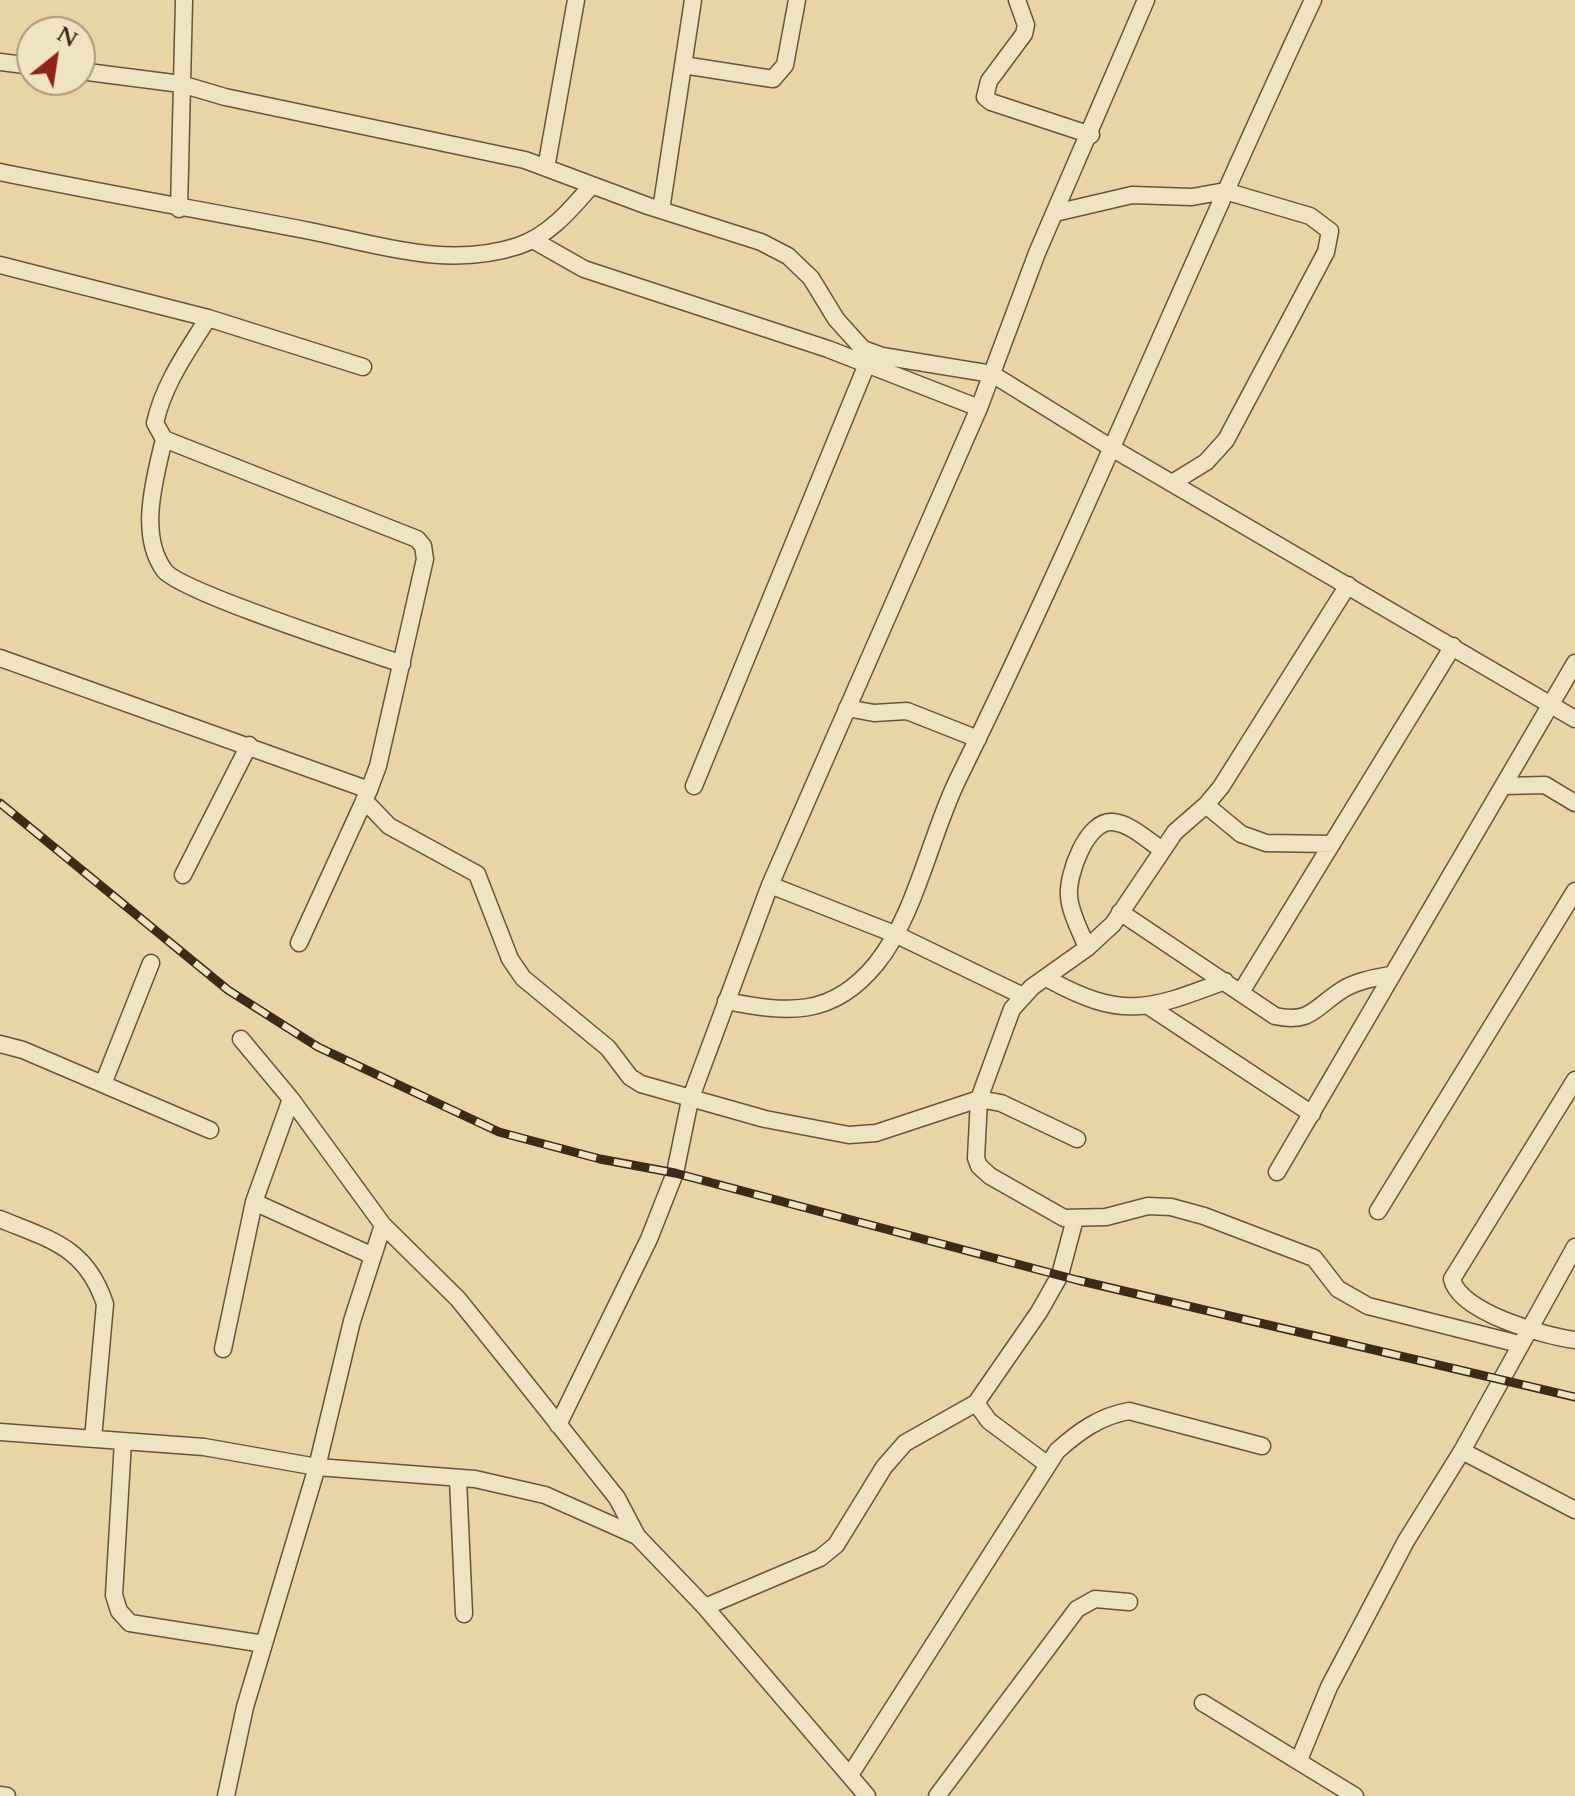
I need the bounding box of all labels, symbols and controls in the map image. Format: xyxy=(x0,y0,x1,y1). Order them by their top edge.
north arrow xyxy=(16,16,96,96)
text: N xyxy=(51,19,83,55)

